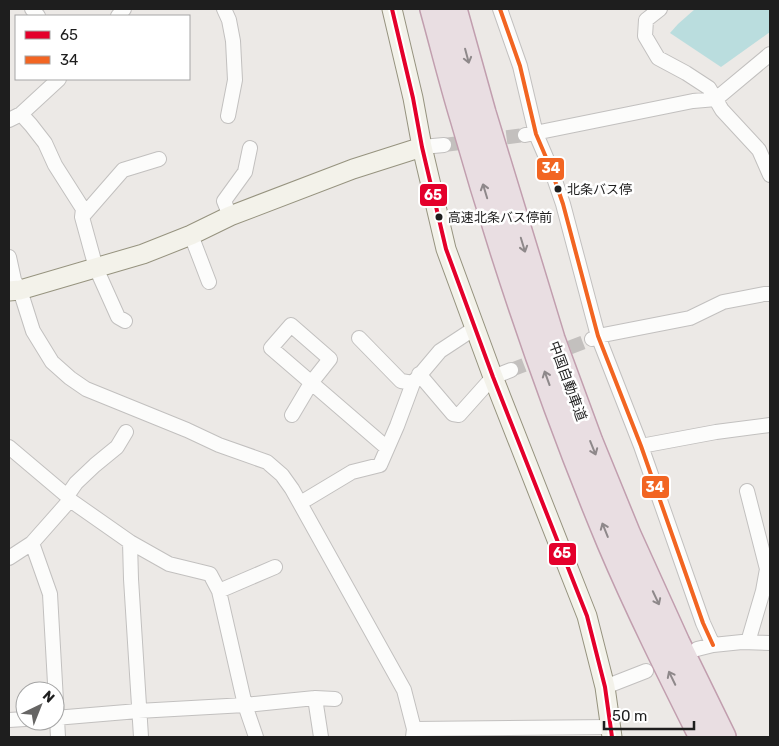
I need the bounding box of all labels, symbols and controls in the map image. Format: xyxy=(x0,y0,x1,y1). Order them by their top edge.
legend xyxy=(15,15,190,80)
text: 65 xyxy=(60,26,78,44)
one-way arrow xyxy=(463,47,472,63)
text: 34 xyxy=(60,51,78,69)
line badge: 34 xyxy=(536,157,565,181)
text: 34 xyxy=(542,160,561,177)
place label: 北条バス停 xyxy=(567,182,632,197)
line badge: 65 xyxy=(419,183,448,207)
one-way arrow xyxy=(479,183,489,199)
marker: 北条バス停 xyxy=(553,184,563,194)
text: 65 xyxy=(424,187,442,204)
place label: 高速北条バス停前 xyxy=(448,210,552,225)
marker: 高速北条バス停前 xyxy=(434,212,444,222)
one-way arrow xyxy=(518,237,528,253)
street label: 中国自動車道 xyxy=(545,339,590,424)
one-way arrow xyxy=(541,371,550,386)
one-way arrow xyxy=(589,440,598,455)
line badge: 34 xyxy=(641,475,670,499)
text: 34 xyxy=(646,479,665,496)
one-way arrow xyxy=(600,523,609,538)
line badge: 65 xyxy=(548,542,577,566)
text: 65 xyxy=(553,545,571,562)
one-way arrow xyxy=(652,590,662,605)
one-way arrow xyxy=(667,671,676,686)
north arrow xyxy=(15,681,65,731)
text: N xyxy=(39,687,58,707)
scale bar xyxy=(604,698,694,730)
text: 50 m xyxy=(612,707,647,725)

